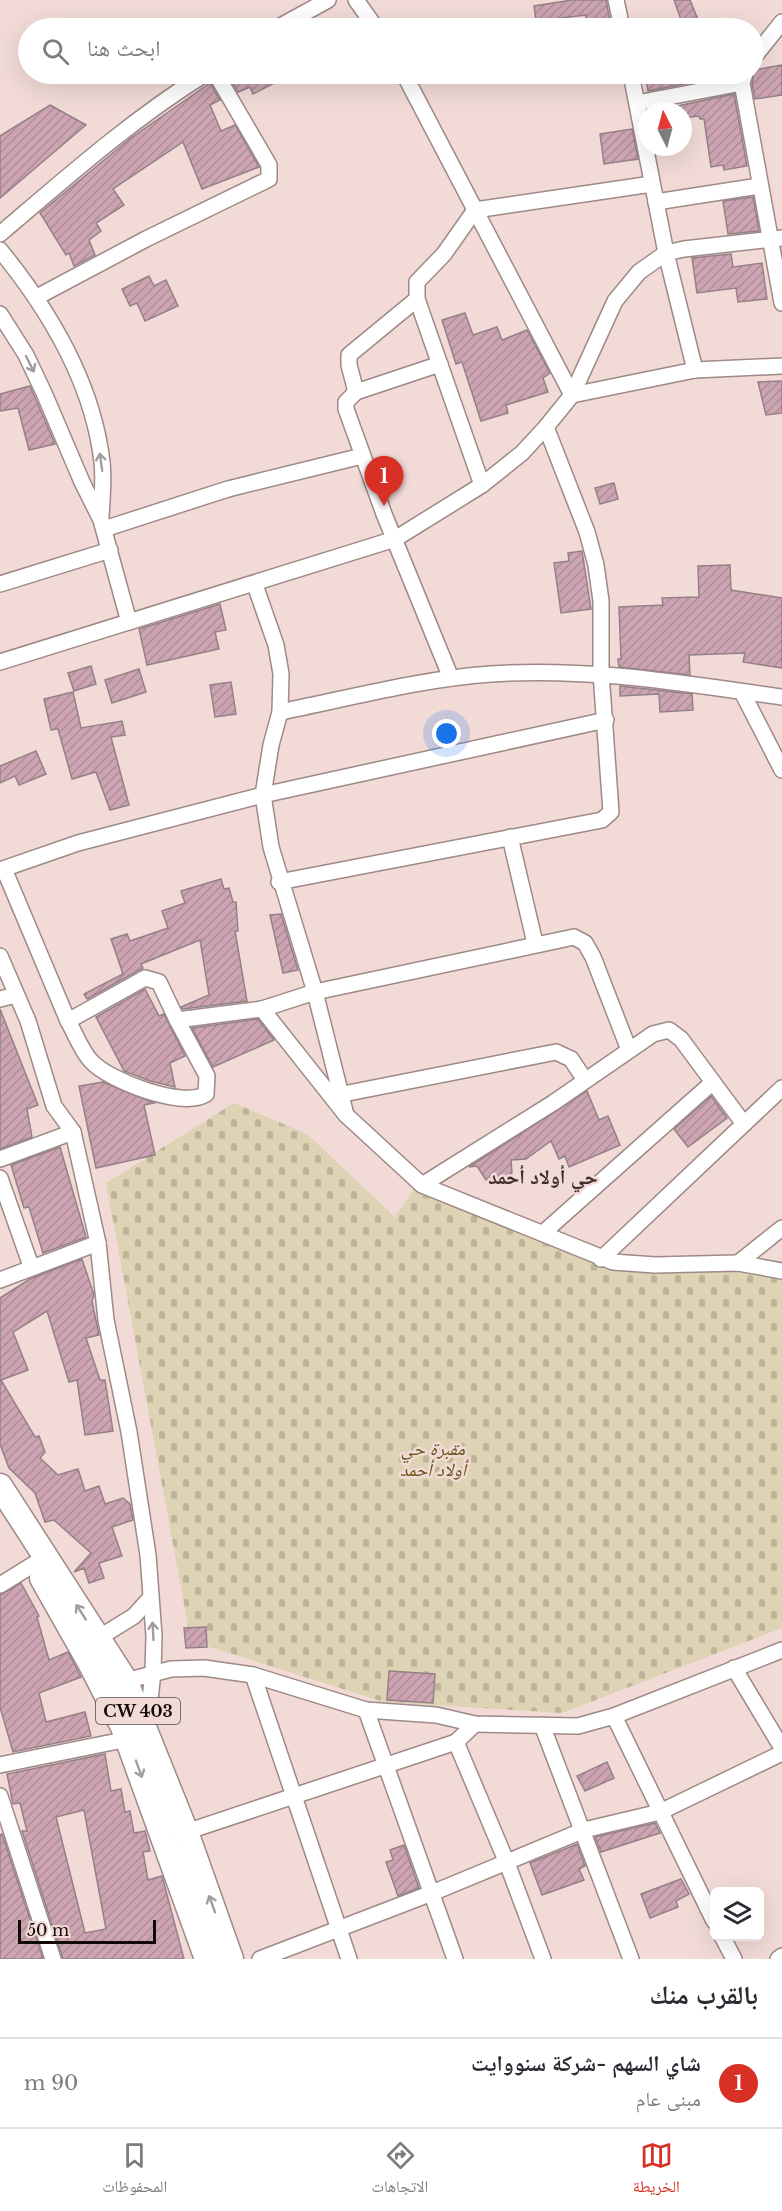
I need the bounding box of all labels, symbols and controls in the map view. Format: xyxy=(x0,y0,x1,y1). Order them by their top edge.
search box xyxy=(18,18,764,84)
icon: search xyxy=(39,35,72,68)
text: ابحث هنا xyxy=(87,35,160,62)
north arrow xyxy=(638,102,692,156)
one-way arrow xyxy=(24,355,36,372)
one-way arrow xyxy=(96,452,107,472)
pin: 1 xyxy=(364,456,404,506)
your location xyxy=(432,719,461,748)
district label: حي أولاد أحمد xyxy=(488,1164,598,1193)
park label: مقبرة حي أولاد أحمد xyxy=(400,1438,470,1481)
one-way arrow xyxy=(75,1604,87,1621)
one-way arrow xyxy=(148,1621,159,1641)
road number: CW 403 xyxy=(96,1698,180,1724)
one-way arrow xyxy=(134,1759,145,1778)
map controls xyxy=(710,1887,764,1941)
button: layers xyxy=(710,1887,764,1941)
one-way arrow xyxy=(205,1895,216,1914)
scale bar xyxy=(18,1917,156,1944)
text: 50 m xyxy=(27,1920,69,1940)
text: بالقرب منك xyxy=(650,1979,758,2011)
text: شاي السهم -شركة سنووايت xyxy=(471,2050,701,2077)
text: 90 m xyxy=(24,2071,78,2095)
text: 1 xyxy=(734,2071,743,2095)
text: مبنى عام xyxy=(636,2087,701,2111)
tab: المحفوظات xyxy=(102,2139,167,2202)
tab: الاتجاهات xyxy=(372,2139,428,2202)
tab: الخريطة xyxy=(633,2139,680,2202)

